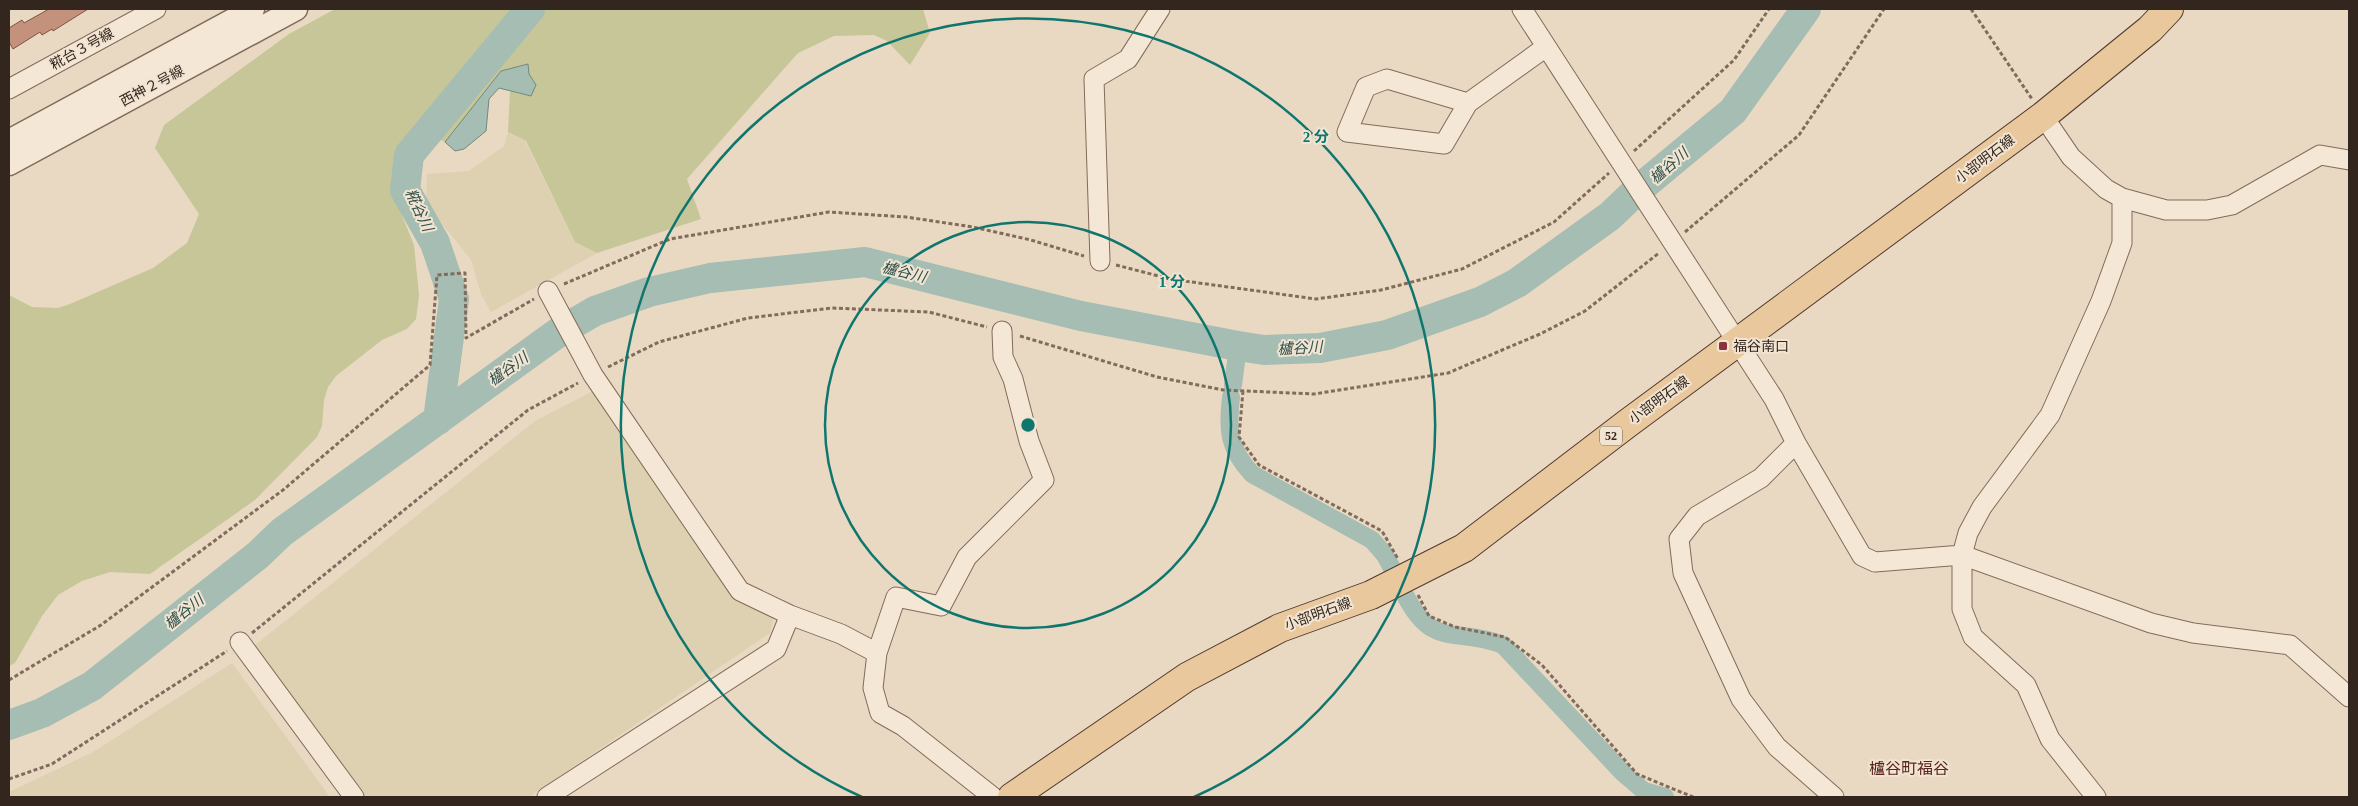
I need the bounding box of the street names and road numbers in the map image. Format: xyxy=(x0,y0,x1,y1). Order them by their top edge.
street label: 糀台３号線 xyxy=(47,25,116,73)
street label: 西神２号線 xyxy=(118,63,186,109)
street label: 小部明石線 xyxy=(1953,132,2017,186)
street label: 小部明石線 xyxy=(1626,373,1692,427)
road number: 52 xyxy=(1600,426,1622,446)
street label: 小部明石線 xyxy=(1283,595,1353,633)

